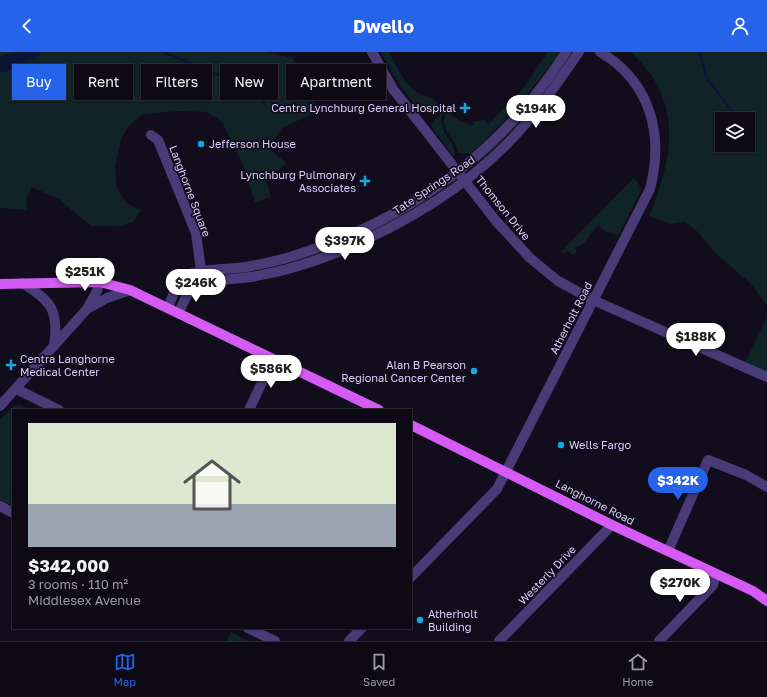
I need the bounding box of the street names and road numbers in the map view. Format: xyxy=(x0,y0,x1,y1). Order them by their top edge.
street label: Langhorne Square xyxy=(167,143,214,238)
street label: Tate Springs Road xyxy=(390,152,477,217)
street label: Thomson Drive xyxy=(473,173,533,243)
street label: Atherholt Road xyxy=(547,279,594,356)
street label: Langhorne Road xyxy=(554,476,637,527)
street label: Westerly Drive xyxy=(515,542,578,607)

